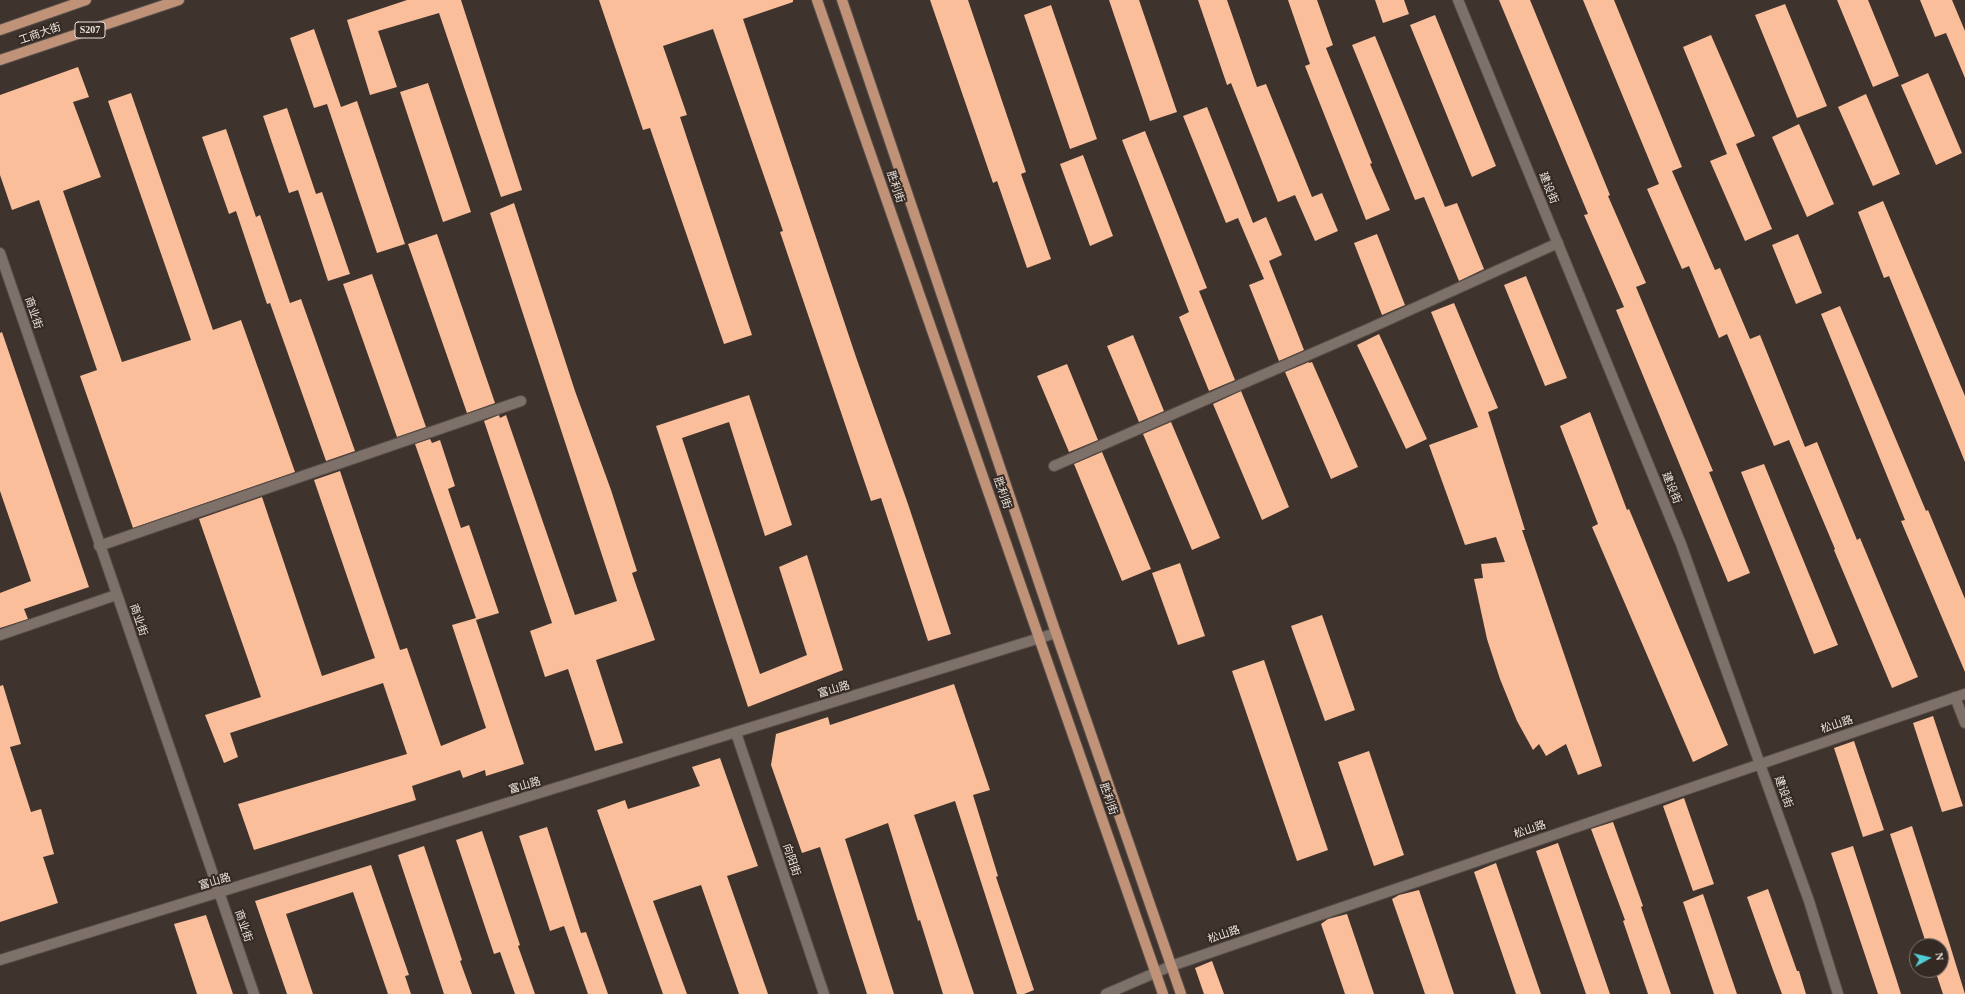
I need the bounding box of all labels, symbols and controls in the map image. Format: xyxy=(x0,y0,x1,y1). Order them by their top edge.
street label: 工商大街 xyxy=(17,21,63,47)
road number: S207 xyxy=(75,22,105,38)
street label: 胜利街 xyxy=(883,169,907,205)
street label: 建设街 xyxy=(1536,170,1560,206)
street label: 商业街 xyxy=(21,295,45,331)
street label: 建设街 xyxy=(1659,470,1683,506)
street label: 胜利街 xyxy=(990,475,1014,511)
street label: 商业街 xyxy=(126,602,150,638)
street label: 富山路 xyxy=(816,679,852,701)
street label: 松山路 xyxy=(1819,713,1855,737)
street label: 建设街 xyxy=(1771,774,1795,810)
street label: 富山路 xyxy=(507,775,543,797)
street label: 胜利街 xyxy=(1096,781,1120,817)
street label: 松山路 xyxy=(1512,818,1548,842)
street label: 向阳街 xyxy=(779,842,803,878)
street label: 富山路 xyxy=(197,871,233,893)
street label: 商业街 xyxy=(231,908,255,944)
street label: 松山路 xyxy=(1206,923,1242,947)
north arrow xyxy=(1909,938,1949,978)
text: N xyxy=(1933,952,1946,961)

